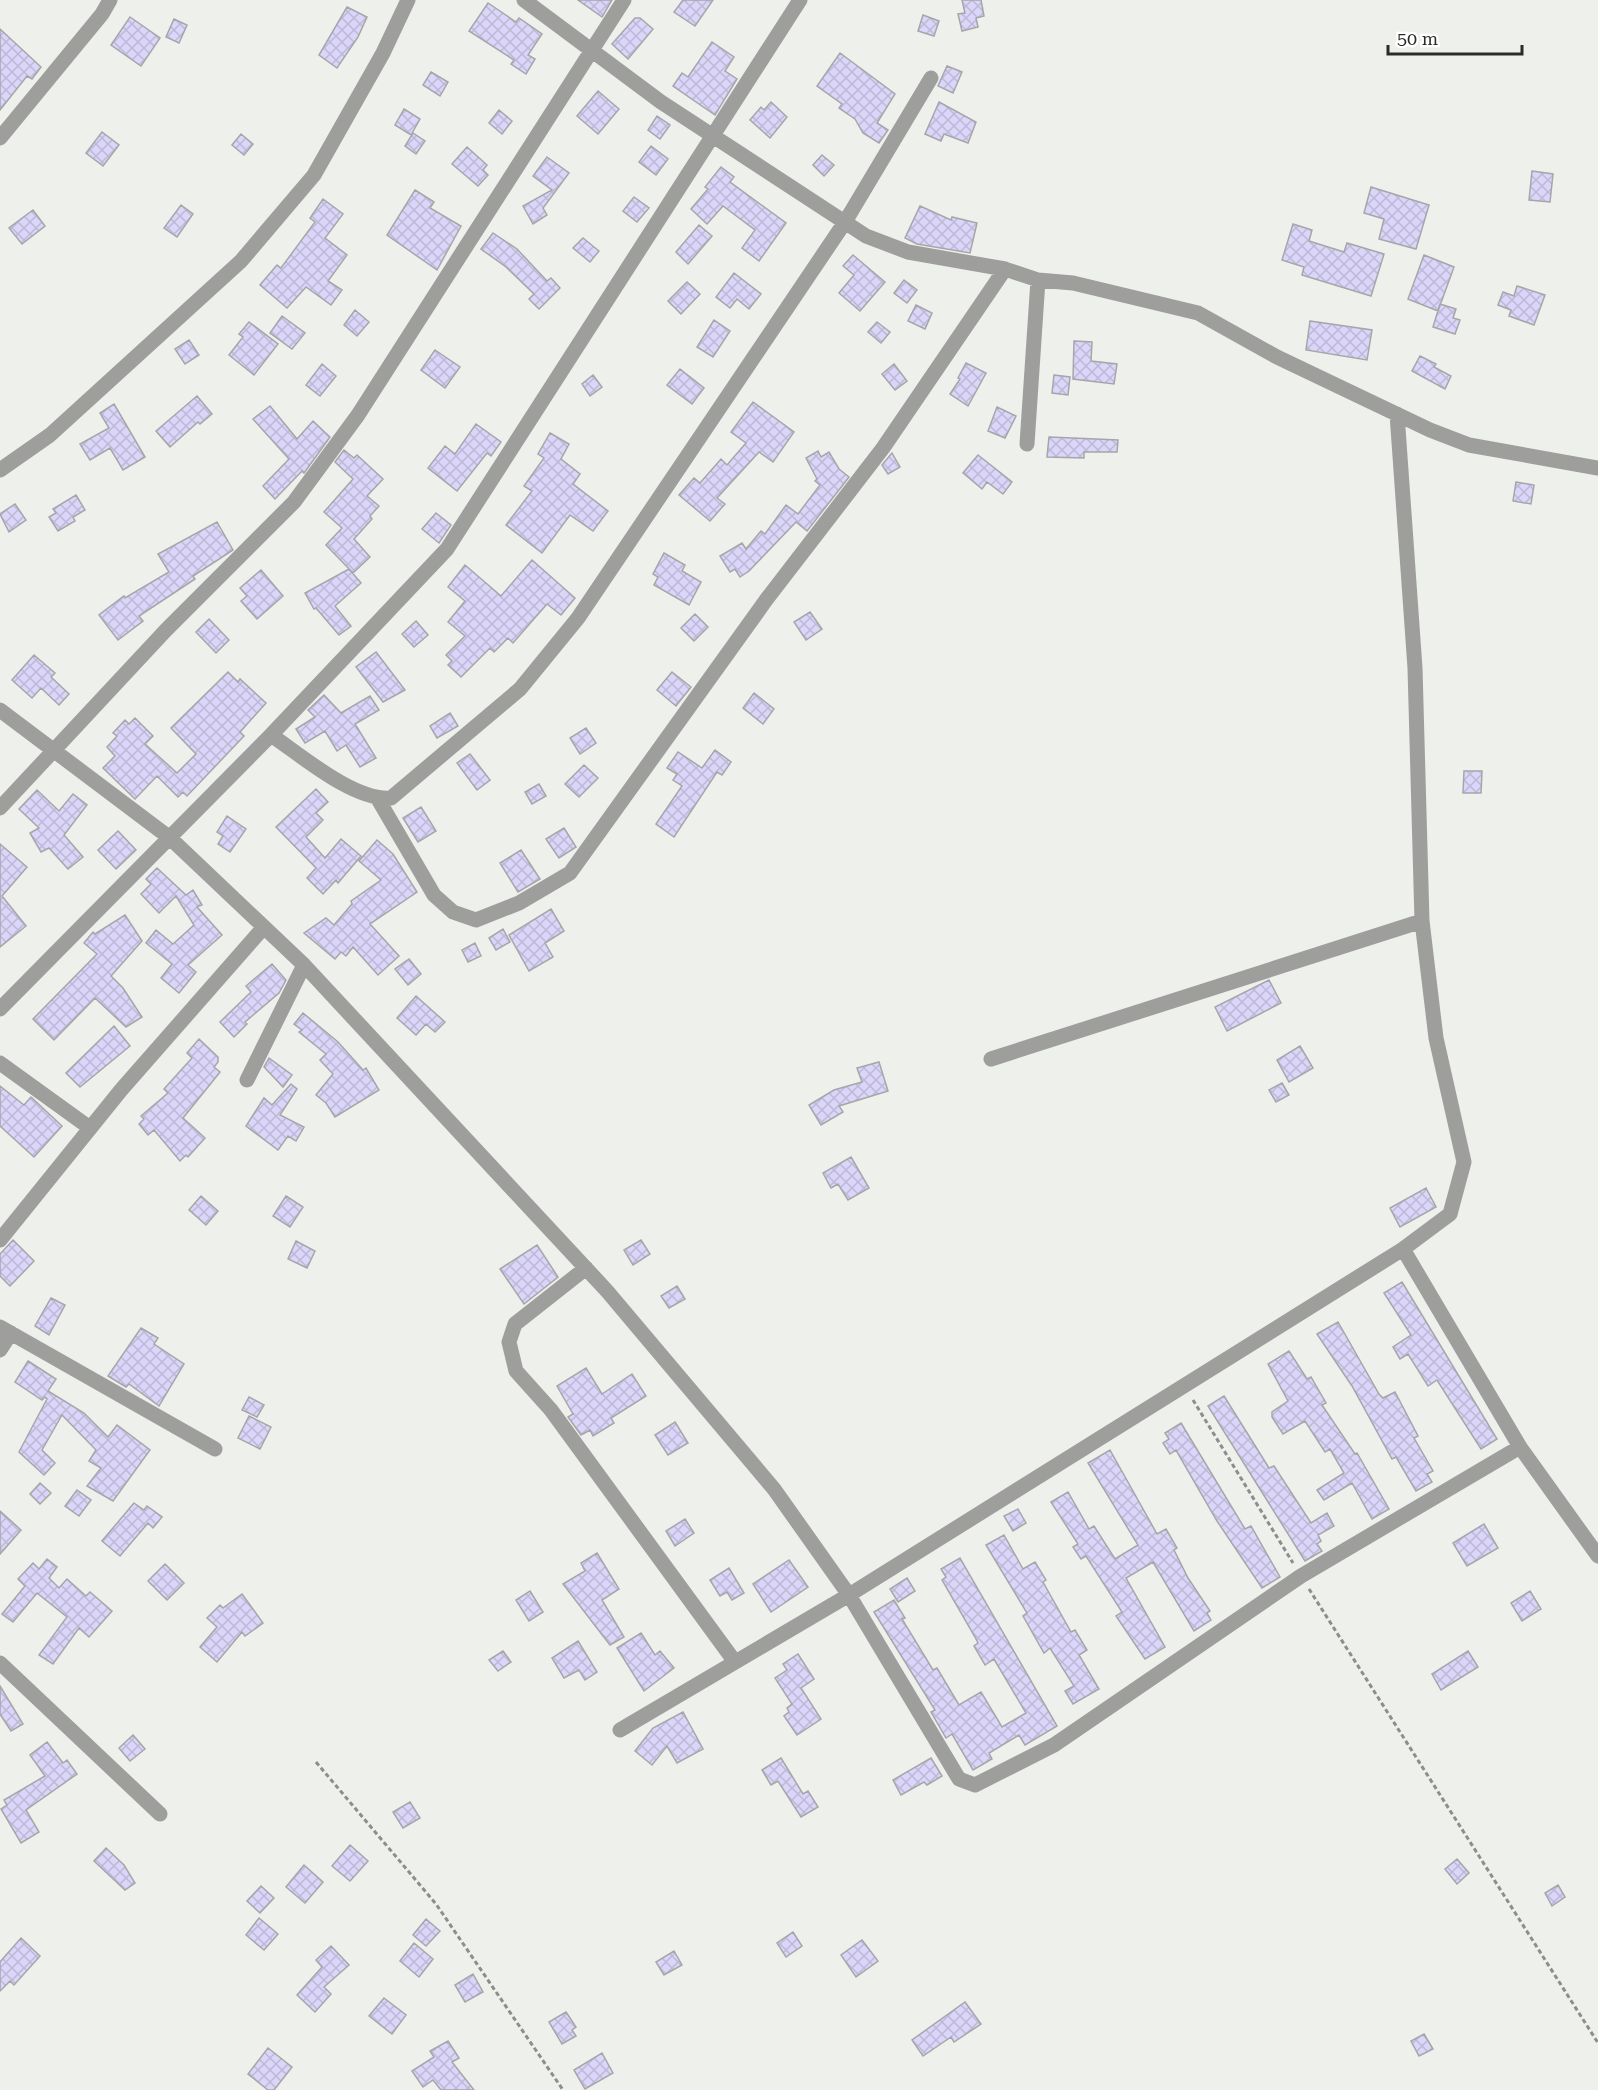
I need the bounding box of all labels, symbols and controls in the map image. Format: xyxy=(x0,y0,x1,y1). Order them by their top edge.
scale bar xyxy=(1388,18,1522,56)
text: 50 m xyxy=(1397,28,1438,49)

